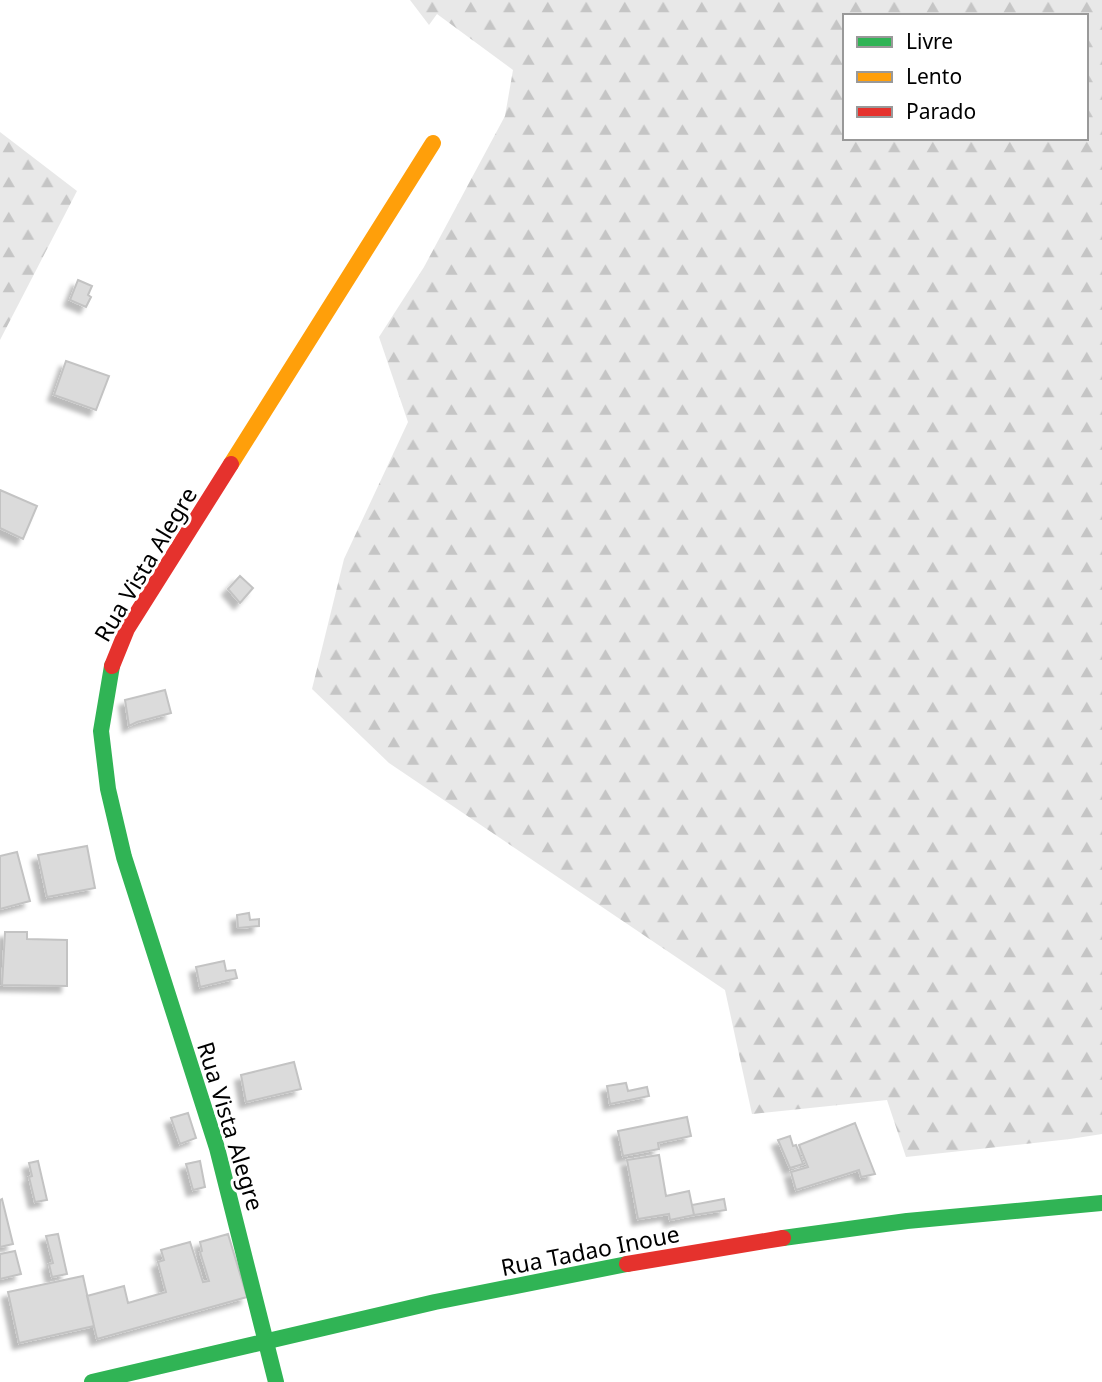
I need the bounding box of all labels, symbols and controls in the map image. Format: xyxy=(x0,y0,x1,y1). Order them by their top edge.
legend xyxy=(843,14,1088,140)
text: Livre xyxy=(906,27,953,55)
text: Lento xyxy=(906,62,962,90)
text: Parado xyxy=(906,97,976,125)
street label: Rua Vista Alegre xyxy=(86,481,204,647)
street label: Rua Vista Alegre xyxy=(190,1038,272,1214)
street label: Rua Tadao Inoue xyxy=(498,1217,682,1283)

